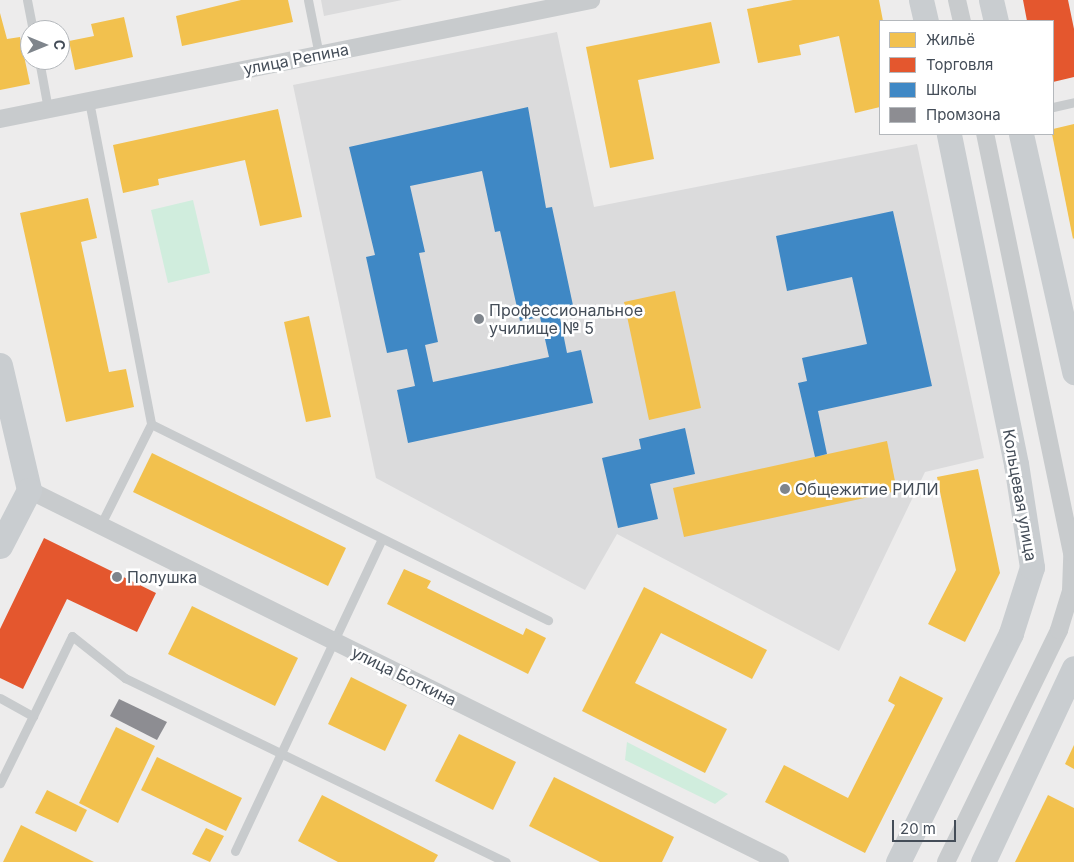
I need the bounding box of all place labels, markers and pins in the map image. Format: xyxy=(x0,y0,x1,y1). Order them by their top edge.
place label: Профессиональное училище № 5 xyxy=(489,300,643,338)
marker: Профессиональное училище № 5 xyxy=(473,313,485,325)
place label: Общежитие РИЛИ xyxy=(795,479,939,499)
marker: Общежитие РИЛИ xyxy=(779,483,791,495)
place label: Полушка xyxy=(127,567,197,587)
marker: Полушка xyxy=(111,571,123,583)

